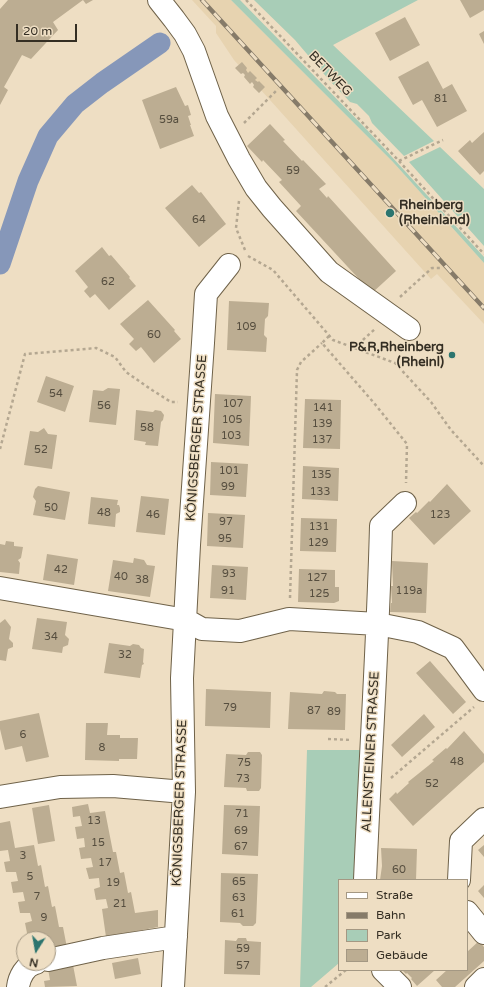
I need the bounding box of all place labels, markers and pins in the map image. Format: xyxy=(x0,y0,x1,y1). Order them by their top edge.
place label: Rheinberg (Rheinland) xyxy=(399,198,470,229)
marker: Rheinberg (Rheinland) xyxy=(384,207,396,219)
place label: P&R,Rheinberg (Rheinl) xyxy=(349,340,444,371)
marker: P&R,Rheinberg (Rheinl) xyxy=(447,350,457,360)

